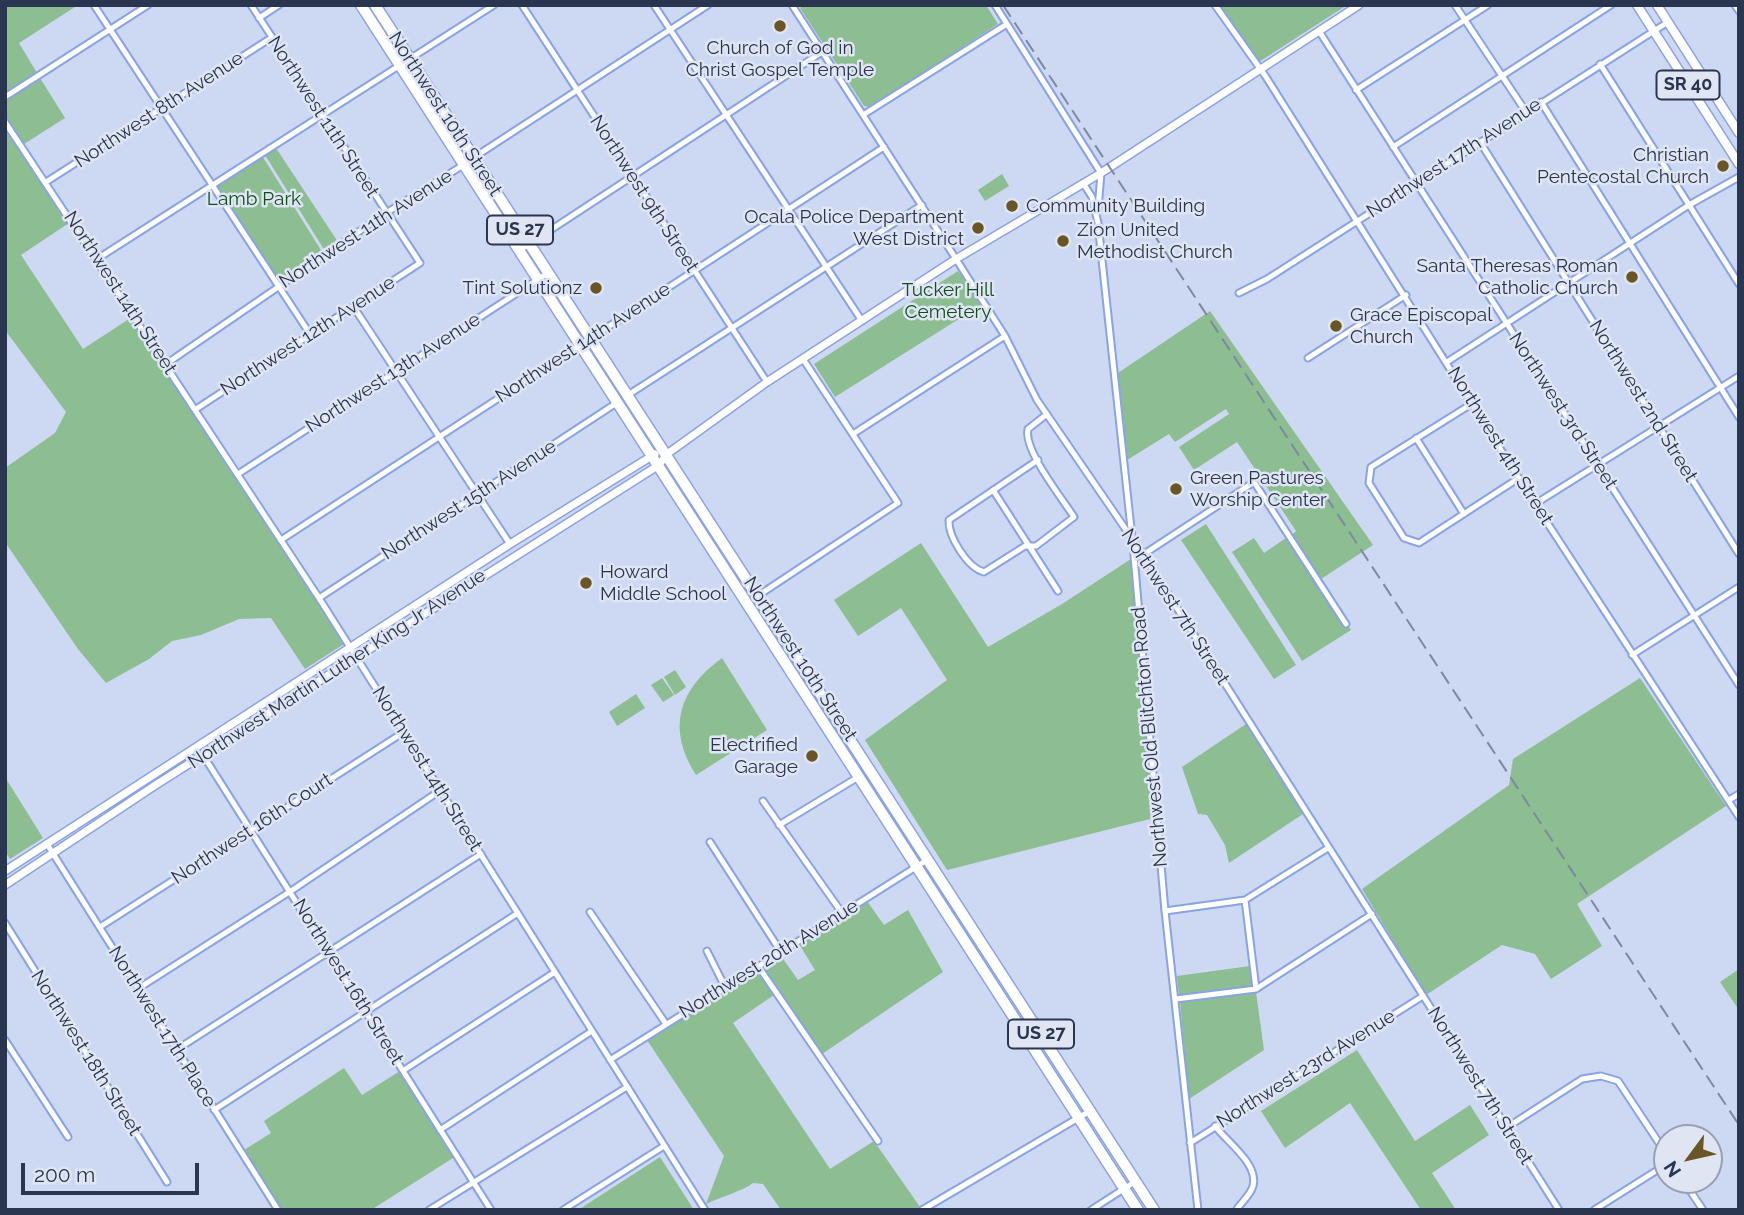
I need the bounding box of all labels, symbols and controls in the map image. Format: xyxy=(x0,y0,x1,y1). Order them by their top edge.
marker: Church of God in Christ Gospel Temple xyxy=(772,18,788,34)
street label: Northwest 10th Street xyxy=(383,28,507,200)
street label: Northwest 11th Street xyxy=(262,32,384,202)
place label: Church of God in Christ Gospel Temple xyxy=(686,37,874,81)
street label: Northwest 8th Avenue xyxy=(70,47,248,173)
road number: SR 40 xyxy=(1656,70,1720,100)
street label: Northwest 17th Avenue xyxy=(1362,93,1546,223)
street label: Northwest 9th Street xyxy=(585,111,703,277)
place label: Christian Pentecostal Church xyxy=(1537,144,1709,188)
marker: Christian Pentecostal Church xyxy=(1715,158,1731,174)
street label: Northwest 11th Avenue xyxy=(275,165,457,293)
park label: Lamb Park xyxy=(207,188,301,210)
place label: Community Building xyxy=(1026,195,1205,217)
marker: Community Building xyxy=(1004,198,1020,214)
place label: Ocala Police Department West District xyxy=(744,206,964,250)
street label: Northwest 14th Street xyxy=(59,207,181,379)
road number: US 27 xyxy=(487,215,553,244)
place label: Zion United Methodist Church xyxy=(1077,219,1233,263)
marker: Ocala Police Department West District xyxy=(970,220,986,236)
marker: Zion United Methodist Church xyxy=(1055,233,1071,249)
place label: Santa Theresas Roman Catholic Church xyxy=(1416,255,1618,299)
marker: Santa Theresas Roman Catholic Church xyxy=(1624,269,1640,285)
street label: Northwest 12th Avenue xyxy=(217,271,399,401)
place label: Tint Solutionz xyxy=(463,277,582,299)
street label: Northwest 14th Avenue xyxy=(491,278,675,408)
park label: Tucker Hill Cemetery xyxy=(902,279,994,323)
marker: Tint Solutionz xyxy=(588,280,604,296)
place label: Grace Episcopal Church xyxy=(1350,304,1492,348)
street label: Northwest 13th Avenue xyxy=(301,308,485,438)
street label: Northwest 2nd Street xyxy=(1584,316,1702,486)
marker: Grace Episcopal Church xyxy=(1328,318,1344,334)
street label: Northwest 3rd Street xyxy=(1504,328,1622,494)
street label: Northwest 4th Street xyxy=(1442,363,1558,529)
street label: Northwest 15th Avenue xyxy=(377,435,561,565)
place label: Green Pastures Worship Center xyxy=(1190,467,1327,511)
marker: Green Pastures Worship Center xyxy=(1168,481,1184,497)
street label: Northwest 7th Street xyxy=(1116,525,1234,689)
place label: Howard Middle School xyxy=(600,561,726,605)
street label: Northwest Martin Luther King Jr Avenue xyxy=(184,564,490,774)
street label: Northwest 10th Street xyxy=(738,573,862,745)
marker: Howard Middle School xyxy=(578,575,594,591)
street label: Northwest Old Blitchton Road xyxy=(1127,606,1173,868)
street label: Northwest 14th Street xyxy=(367,682,487,856)
place label: Electrified Garage xyxy=(710,734,798,778)
marker: Electrified Garage xyxy=(804,748,820,764)
street label: Northwest 16th Court xyxy=(167,769,337,889)
street label: Northwest 16th Street xyxy=(288,895,408,1069)
street label: Northwest 20th Avenue xyxy=(675,895,863,1023)
street label: Northwest 17th Place xyxy=(103,942,221,1112)
street label: Northwest 18th Street xyxy=(26,966,146,1140)
street label: Northwest 7th Street xyxy=(1422,1003,1538,1169)
street label: Northwest 23rd Avenue xyxy=(1213,1005,1399,1133)
road number: US 27 xyxy=(1008,1020,1074,1049)
north arrow xyxy=(1653,1124,1723,1194)
scale bar xyxy=(24,1148,203,1192)
text: N xyxy=(1659,1157,1685,1181)
text: 200 m xyxy=(34,1162,95,1187)

